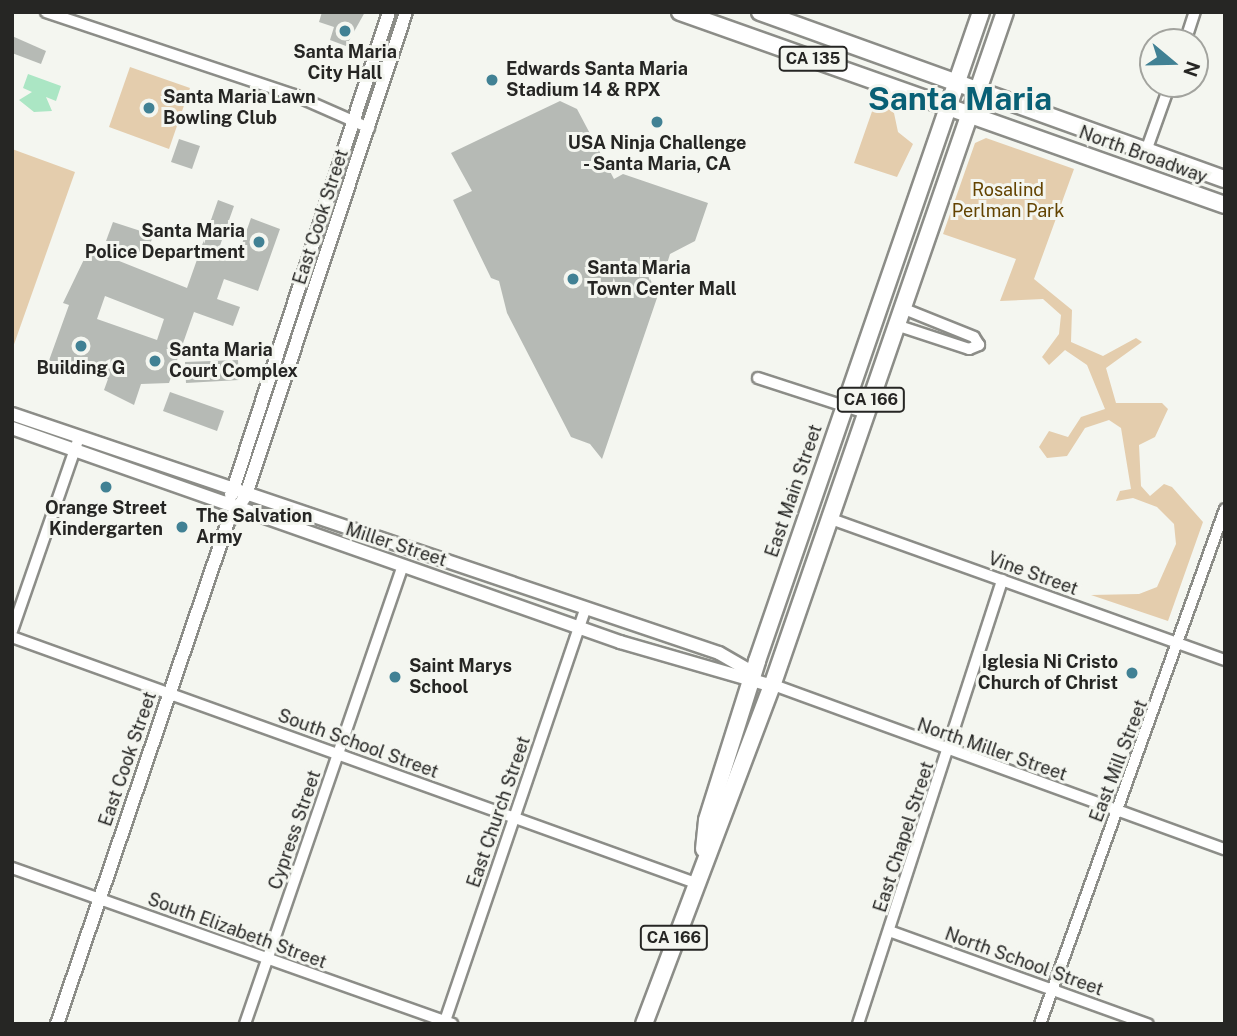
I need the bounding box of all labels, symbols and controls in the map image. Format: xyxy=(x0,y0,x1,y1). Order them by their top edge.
marker: Santa Maria City Hall xyxy=(337,23,353,39)
north arrow xyxy=(1139,28,1209,98)
place label: Santa Maria City Hall xyxy=(293,42,397,84)
road number: CA 135 xyxy=(778,46,848,72)
place label: Edwards Santa Maria Stadium 14 & RPX xyxy=(506,59,688,102)
text: N xyxy=(1179,59,1205,80)
marker: Edwards Santa Maria Stadium 14 & RPX xyxy=(484,72,500,88)
district label: Santa Maria xyxy=(868,80,1052,118)
place label: Santa Maria Lawn Bowling Club xyxy=(163,87,316,130)
marker: Santa Maria Lawn Bowling Club xyxy=(141,100,157,116)
marker: USA Ninja Challenge - Santa Maria, CA xyxy=(649,114,665,130)
street label: North Broadway xyxy=(1076,122,1210,188)
place label: USA Ninja Challenge - Santa Maria, CA xyxy=(568,133,746,176)
street label: East Cook Street xyxy=(289,147,353,287)
park label: Rosalind Perlman Park xyxy=(952,180,1064,222)
place label: Santa Maria Police Department xyxy=(85,221,245,264)
marker: Santa Maria Police Department xyxy=(251,234,267,250)
place label: Santa Maria Town Center Mall xyxy=(587,258,737,300)
marker: Santa Maria Town Center Mall xyxy=(565,271,581,287)
marker: Building G xyxy=(73,338,89,354)
place label: Santa Maria Court Complex xyxy=(169,340,298,382)
marker: Santa Maria Court Complex xyxy=(147,353,163,369)
place label: Building G xyxy=(37,357,125,379)
road number: CA 166 xyxy=(836,388,906,412)
street label: East Main Street xyxy=(761,422,827,560)
marker: Orange Street Kindergarten xyxy=(98,479,114,495)
place label: Orange Street Kindergarten xyxy=(45,498,167,540)
place label: The Salvation Army xyxy=(196,506,312,548)
marker: The Salvation Army xyxy=(174,519,190,535)
street label: Miller Street xyxy=(343,519,449,571)
street label: Vine Street xyxy=(985,548,1081,600)
place label: Iglesia Ni Cristo Church of Christ xyxy=(978,652,1118,694)
place label: Saint Marys School xyxy=(409,656,512,698)
marker: Iglesia Ni Cristo Church of Christ xyxy=(1124,665,1140,681)
marker: Saint Marys School xyxy=(387,669,403,685)
street label: East Cook Street xyxy=(95,689,161,829)
street label: East Mill Street xyxy=(1086,697,1152,825)
street label: South School Street xyxy=(275,705,441,783)
street label: North Miller Street xyxy=(914,714,1070,786)
street label: East Church Street xyxy=(463,734,535,890)
street label: East Chapel Street xyxy=(869,759,939,915)
street label: Cypress Street xyxy=(264,767,326,893)
street label: South Elizabeth Street xyxy=(145,889,329,973)
street label: North School Street xyxy=(942,923,1106,1001)
road number: CA 166 xyxy=(639,926,709,950)

